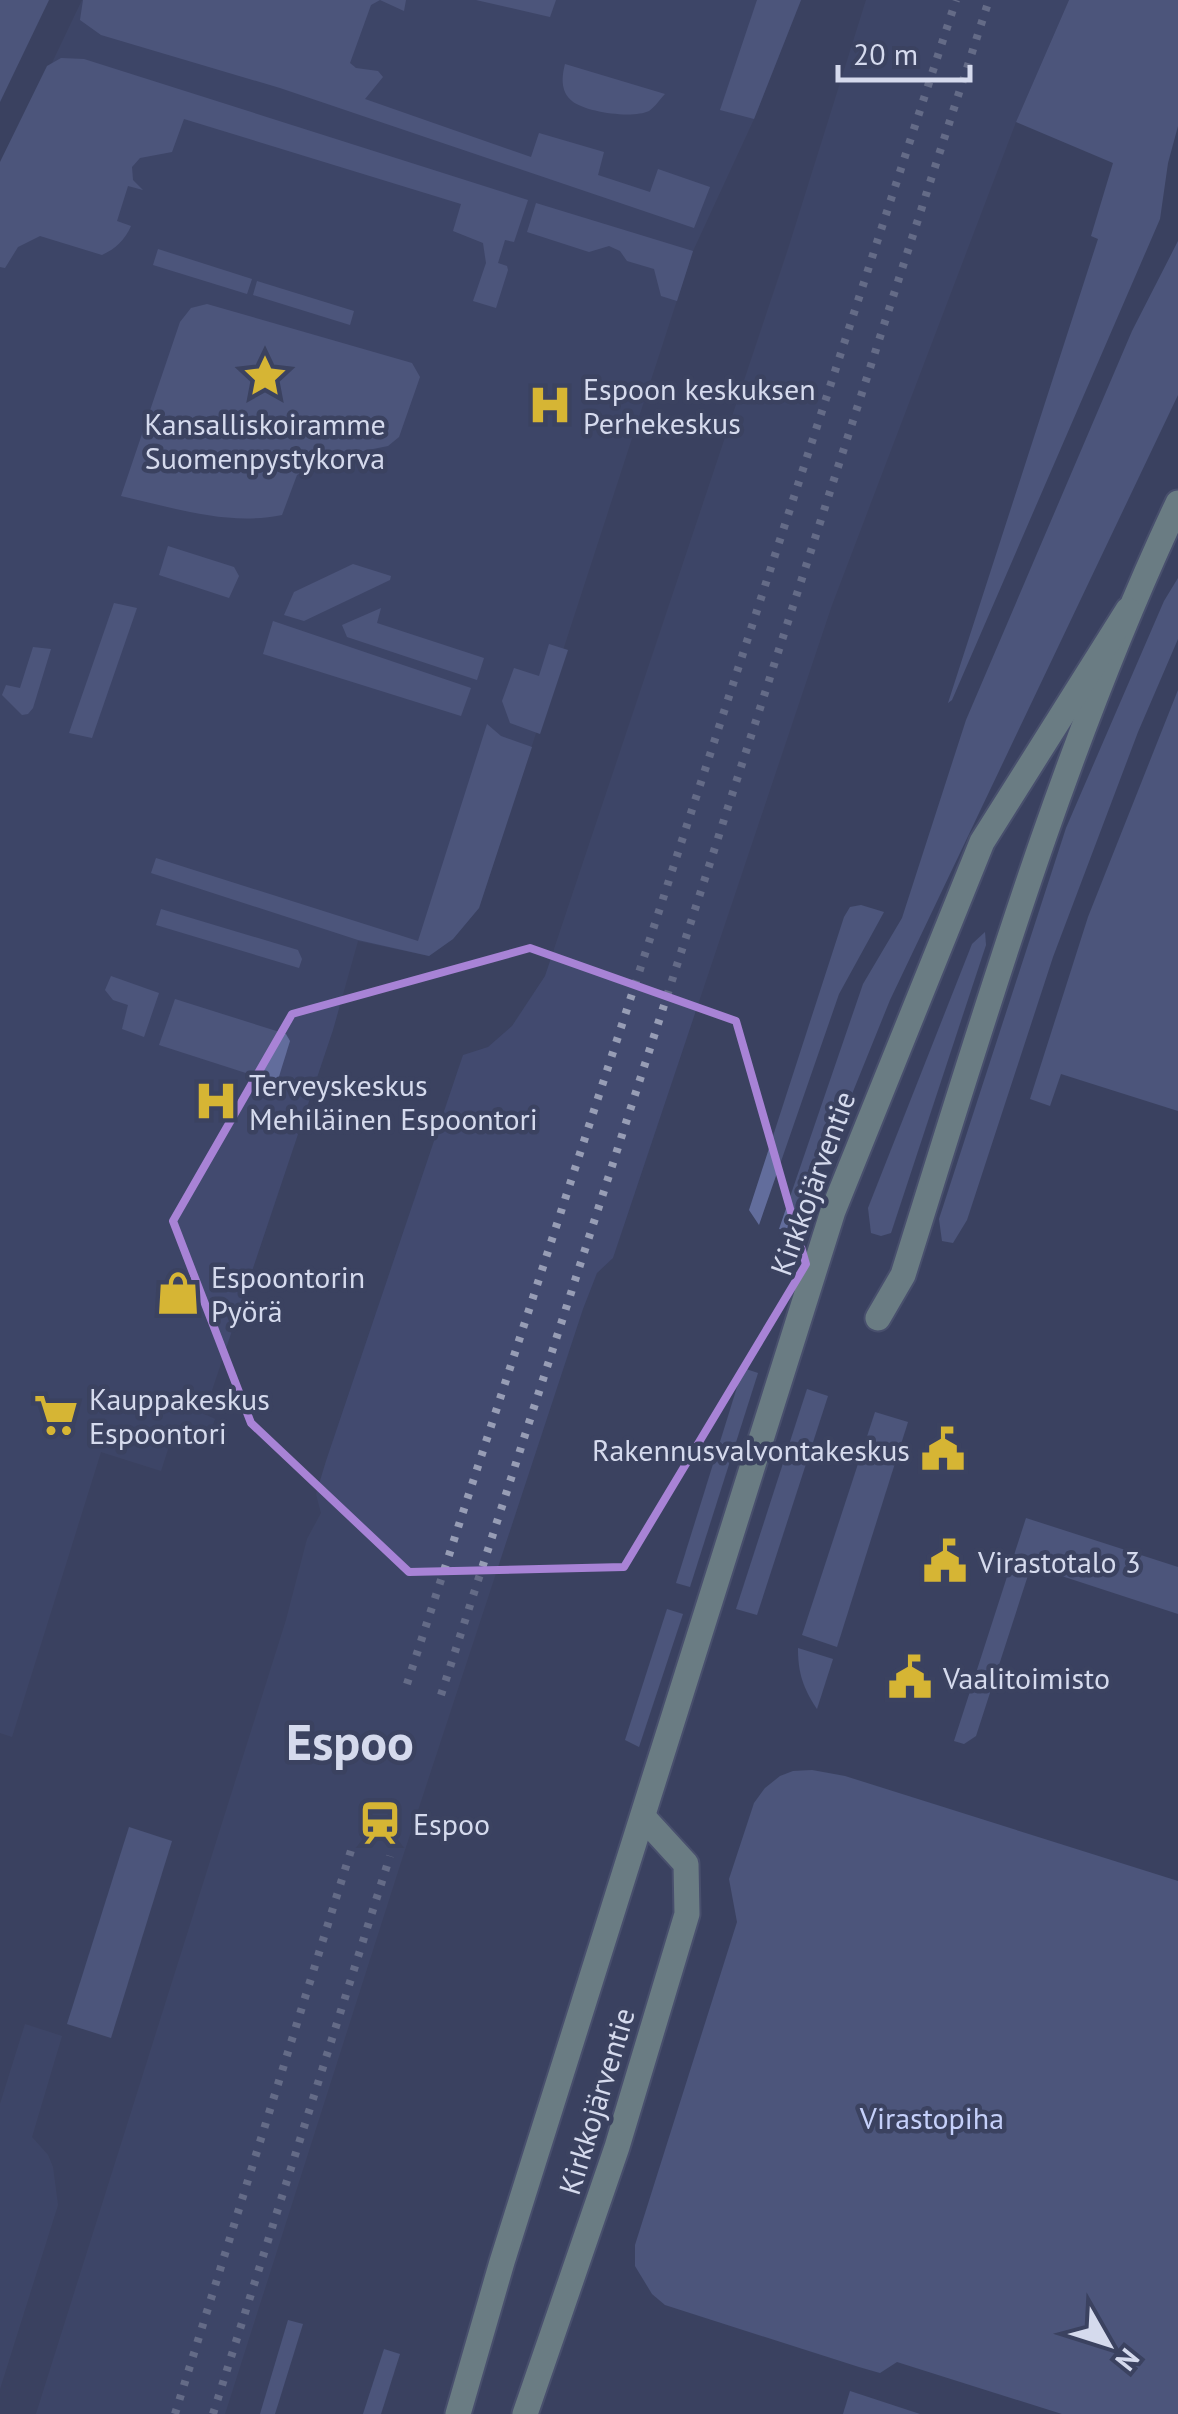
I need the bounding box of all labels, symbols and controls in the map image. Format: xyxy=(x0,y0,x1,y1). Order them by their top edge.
scale bar xyxy=(838,20,970,82)
text: 20 m xyxy=(853,34,918,73)
place icon: Kansalliskoiramme Suomenpystykorva xyxy=(241,352,289,400)
place label: Espoon keskuksen Perhekeskus xyxy=(583,369,816,442)
hospital icon: Espoon keskuksen Perhekeskus xyxy=(526,381,574,429)
place label: Kansalliskoiramme Suomenpystykorva xyxy=(144,404,386,477)
place label: Terveyskeskus Mehiläinen Espoontori xyxy=(249,1065,538,1138)
hospital icon: Terveyskeskus Mehiläinen Espoontori xyxy=(192,1077,240,1125)
street label: Kirkkojärventie xyxy=(761,1085,863,1281)
place label: Espoontorin Pyörä xyxy=(211,1257,365,1330)
shop icon: Espoontorin Pyörä xyxy=(154,1269,202,1317)
place label: Kauppakeskus Espoontori xyxy=(89,1379,270,1452)
supermarket icon: Kauppakeskus Espoontori xyxy=(32,1391,80,1439)
public building icon: Rakennusvalvontakeskus xyxy=(919,1425,967,1473)
place label: Rakennusvalvontakeskus xyxy=(592,1430,910,1469)
public building icon: Virastotalo 3 xyxy=(921,1537,969,1585)
place label: Virastotalo 3 xyxy=(977,1542,1141,1581)
public building icon: Vaalitoimisto xyxy=(886,1653,934,1701)
place label: Vaalitoimisto xyxy=(942,1658,1110,1697)
district label: Espoo xyxy=(286,1709,414,1774)
station icon: Espoo xyxy=(356,1799,404,1847)
place label: Espoo xyxy=(413,1804,490,1843)
street label: Kirkkojärventie xyxy=(549,2003,643,2199)
park label: Virastopiha xyxy=(859,2098,1004,2137)
north arrow xyxy=(1058,2294,1158,2394)
text: N xyxy=(1108,2341,1148,2379)

